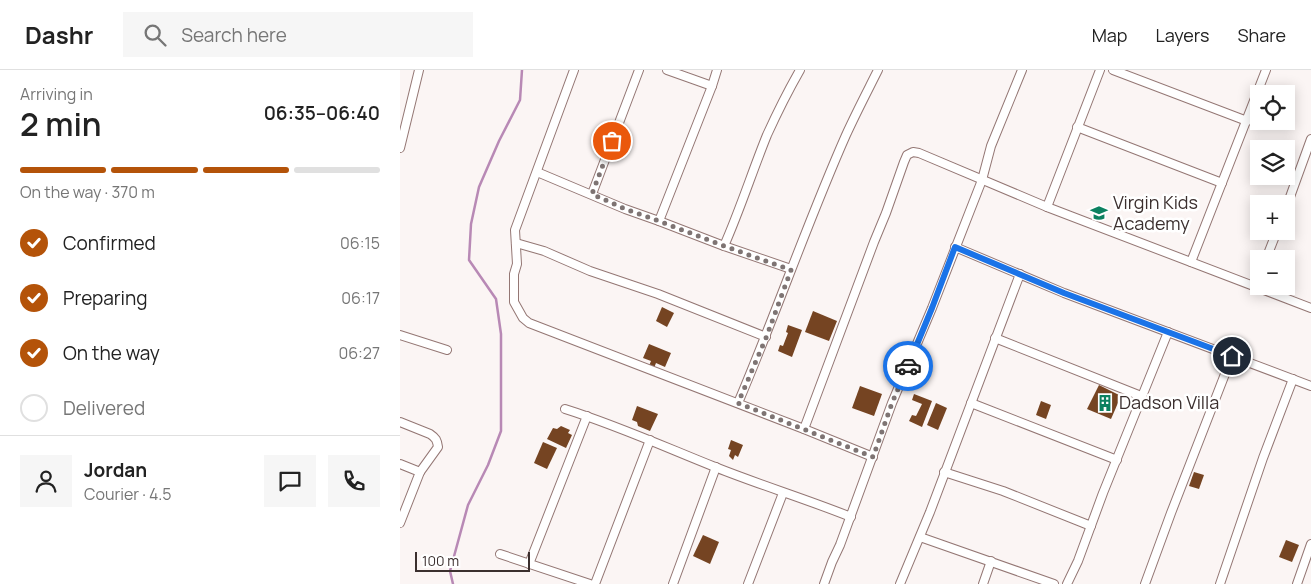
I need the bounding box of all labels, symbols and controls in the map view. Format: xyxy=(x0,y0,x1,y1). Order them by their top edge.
search box xyxy=(123,12,473,57)
text: Dashr xyxy=(25,18,93,51)
icon: search xyxy=(141,21,169,49)
text: Search here xyxy=(181,22,287,48)
text: Map xyxy=(1092,23,1127,47)
text: Layers xyxy=(1155,23,1209,47)
text: Share xyxy=(1237,23,1286,47)
text: Arriving in xyxy=(20,83,93,105)
map controls xyxy=(1250,85,1295,295)
button: locate xyxy=(1250,85,1295,130)
text: 06:35–06:40 xyxy=(264,100,380,126)
text: 2 min xyxy=(20,102,102,146)
pin xyxy=(591,120,633,162)
icon: bag xyxy=(598,127,626,155)
button: layers xyxy=(1250,140,1295,185)
text: On the way · 370 m xyxy=(20,181,155,203)
place label: Virgin Kids Academy xyxy=(1113,190,1198,235)
button: + xyxy=(1250,195,1295,240)
school or university icon: Virgin Kids Academy xyxy=(1089,203,1109,223)
icon: check xyxy=(20,229,48,257)
text: Confirmed xyxy=(63,230,156,256)
text: 06:15 xyxy=(340,232,380,254)
button: − xyxy=(1250,250,1295,295)
icon: check xyxy=(20,284,48,312)
text: Preparing xyxy=(63,285,148,311)
text: 06:17 xyxy=(341,287,380,309)
pin xyxy=(1211,335,1253,377)
icon: check xyxy=(20,339,48,367)
text: On the way xyxy=(63,340,160,366)
courier xyxy=(883,341,933,391)
text: 06:27 xyxy=(338,342,380,364)
icon: home xyxy=(1218,342,1246,370)
icon: car xyxy=(894,352,922,380)
place label: Dadson Villa xyxy=(1119,390,1219,414)
building icon: Dadson Villa xyxy=(1095,393,1115,413)
text: Delivered xyxy=(63,395,145,421)
button: person xyxy=(20,455,72,507)
button: chat xyxy=(264,455,316,507)
button: phone xyxy=(328,455,380,507)
text: Jordan xyxy=(84,457,147,483)
text: Courier · 4.5 xyxy=(84,483,171,505)
scale bar xyxy=(415,549,530,572)
text: 100 m xyxy=(422,551,459,570)

